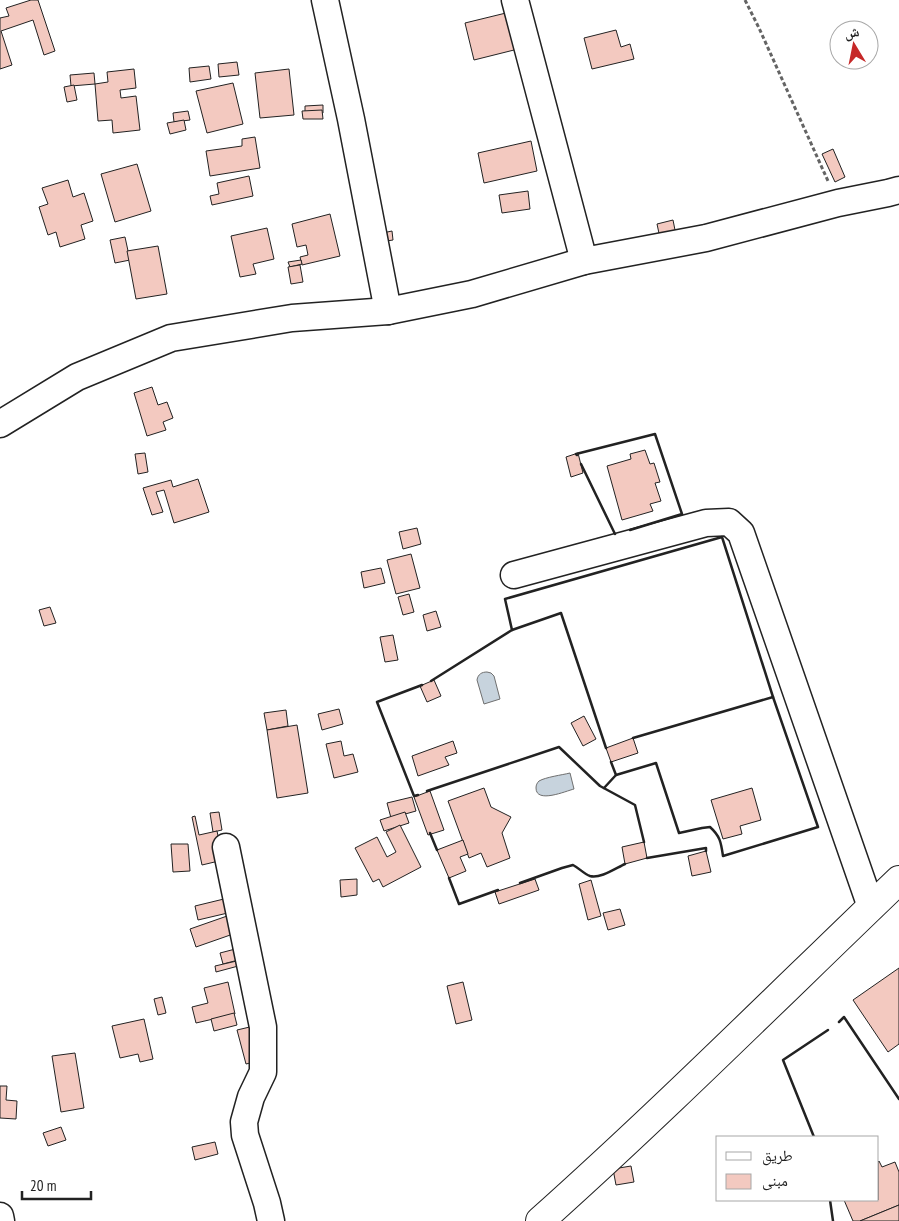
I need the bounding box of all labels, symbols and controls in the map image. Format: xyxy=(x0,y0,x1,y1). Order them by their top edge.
north arrow xyxy=(829,20,879,70)
text: ش xyxy=(843,22,861,42)
legend xyxy=(716,1136,879,1201)
text: طريق xyxy=(762,1146,793,1166)
scale bar xyxy=(22,1168,91,1200)
text: مبنى xyxy=(762,1171,788,1191)
text: 20 m xyxy=(30,1176,56,1195)

